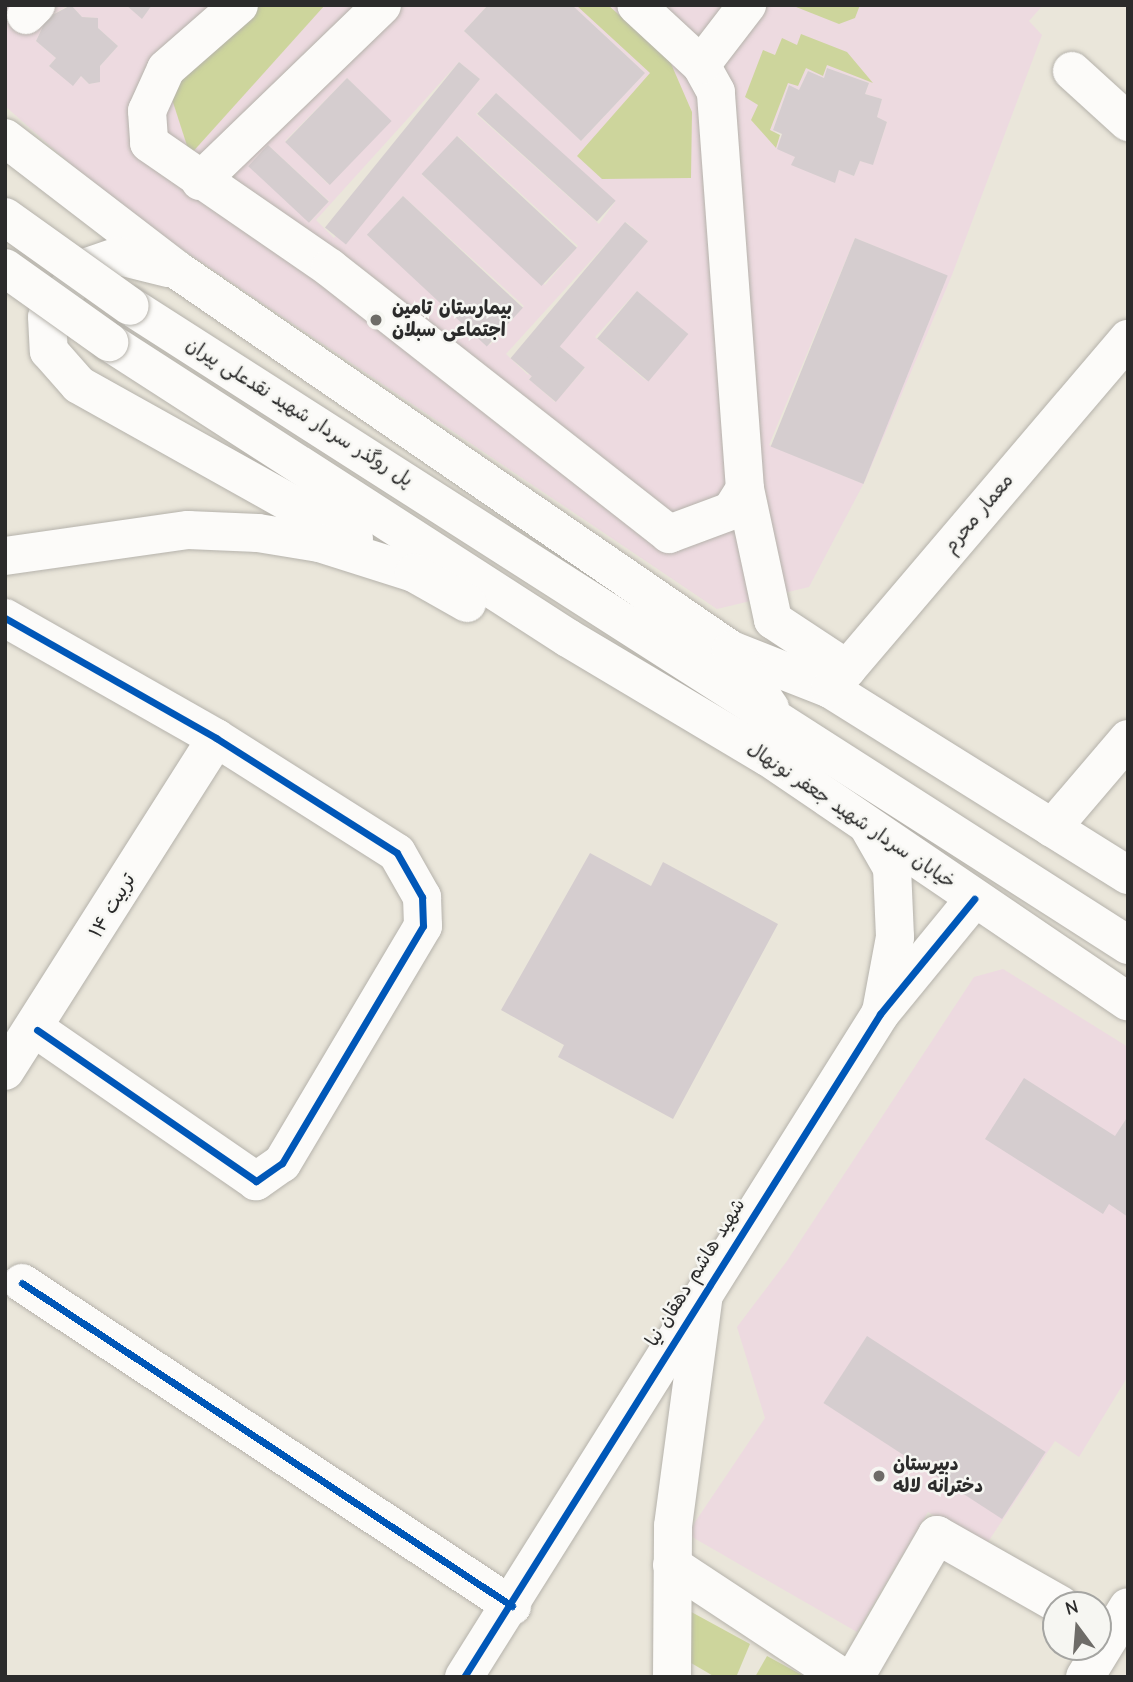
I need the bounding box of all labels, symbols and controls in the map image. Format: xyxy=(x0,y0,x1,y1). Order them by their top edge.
place label: بیمارستان تامین اجتماعی سبلان xyxy=(392,298,512,342)
marker: بیمارستان تامین اجتماعی سبلان xyxy=(366,310,386,330)
street label: پل روگذر سردار شهید نقدعلی پیران xyxy=(181,334,417,492)
street label: معمار محرم xyxy=(939,470,1019,558)
street label: خیابان سردار شهید جعفر نونهال xyxy=(743,738,959,894)
street label: تربیت ۱۴ xyxy=(85,870,141,942)
street label: شهید هاشم دهقان نیا xyxy=(641,1195,751,1351)
place label: دبیرستان دخترانه لاله xyxy=(893,1454,983,1498)
marker: دبیرستان دخترانه لاله xyxy=(871,1468,887,1484)
north arrow xyxy=(1042,1591,1112,1661)
text: N xyxy=(1063,1595,1081,1620)

